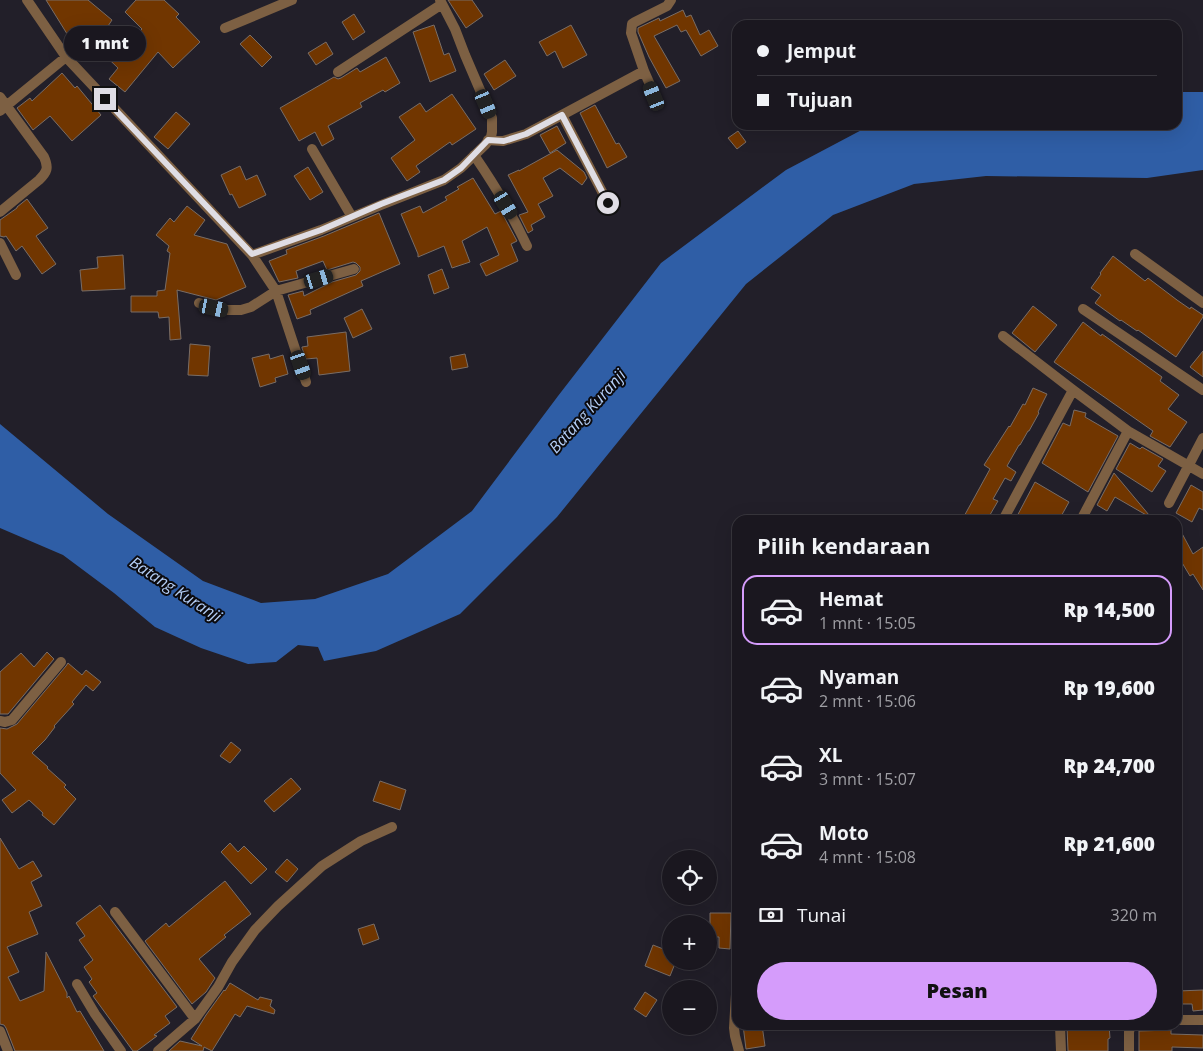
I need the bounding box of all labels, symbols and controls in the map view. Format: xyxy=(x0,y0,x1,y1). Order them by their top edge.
callout: 1 mnt xyxy=(64,27,146,62)
text: 1 mnt xyxy=(81,32,129,54)
text: Jemput xyxy=(787,38,856,64)
car xyxy=(641,79,666,113)
car xyxy=(473,87,498,121)
text: Tujuan xyxy=(787,87,853,113)
route end xyxy=(94,88,116,110)
car xyxy=(491,188,520,222)
route start xyxy=(597,192,619,214)
car xyxy=(302,267,335,291)
car xyxy=(197,298,230,318)
car xyxy=(289,348,312,382)
water label: Batang Kuranji xyxy=(544,364,631,458)
text: Pilih kendaraan xyxy=(757,530,930,560)
water label: Batang Kuranji xyxy=(126,551,227,627)
text: Hemat xyxy=(819,586,883,612)
icon: car xyxy=(759,588,804,633)
text: Rp 14,500 xyxy=(1063,597,1155,623)
text: 1 mnt · 15:05 xyxy=(819,612,916,634)
text: Nyaman xyxy=(819,664,899,690)
icon: car xyxy=(759,666,804,711)
text: Rp 19,600 xyxy=(1063,675,1155,701)
text: 2 mnt · 15:06 xyxy=(819,690,916,712)
text: XL xyxy=(819,742,842,768)
icon: car xyxy=(759,744,804,789)
text: Rp 24,700 xyxy=(1063,753,1155,779)
text: 3 mnt · 15:07 xyxy=(819,768,916,790)
text: Moto xyxy=(819,820,869,846)
icon: car xyxy=(759,822,804,867)
text: Rp 21,600 xyxy=(1063,831,1155,857)
text: 4 mnt · 15:08 xyxy=(819,846,916,868)
map controls xyxy=(662,850,717,1035)
button: locate xyxy=(662,850,717,905)
icon: cash xyxy=(757,901,785,929)
text: Tunai xyxy=(797,902,846,928)
text: 320 m xyxy=(1111,904,1157,926)
button: + xyxy=(662,915,717,970)
button: Pesan xyxy=(757,962,1157,1020)
button: − xyxy=(662,980,717,1035)

